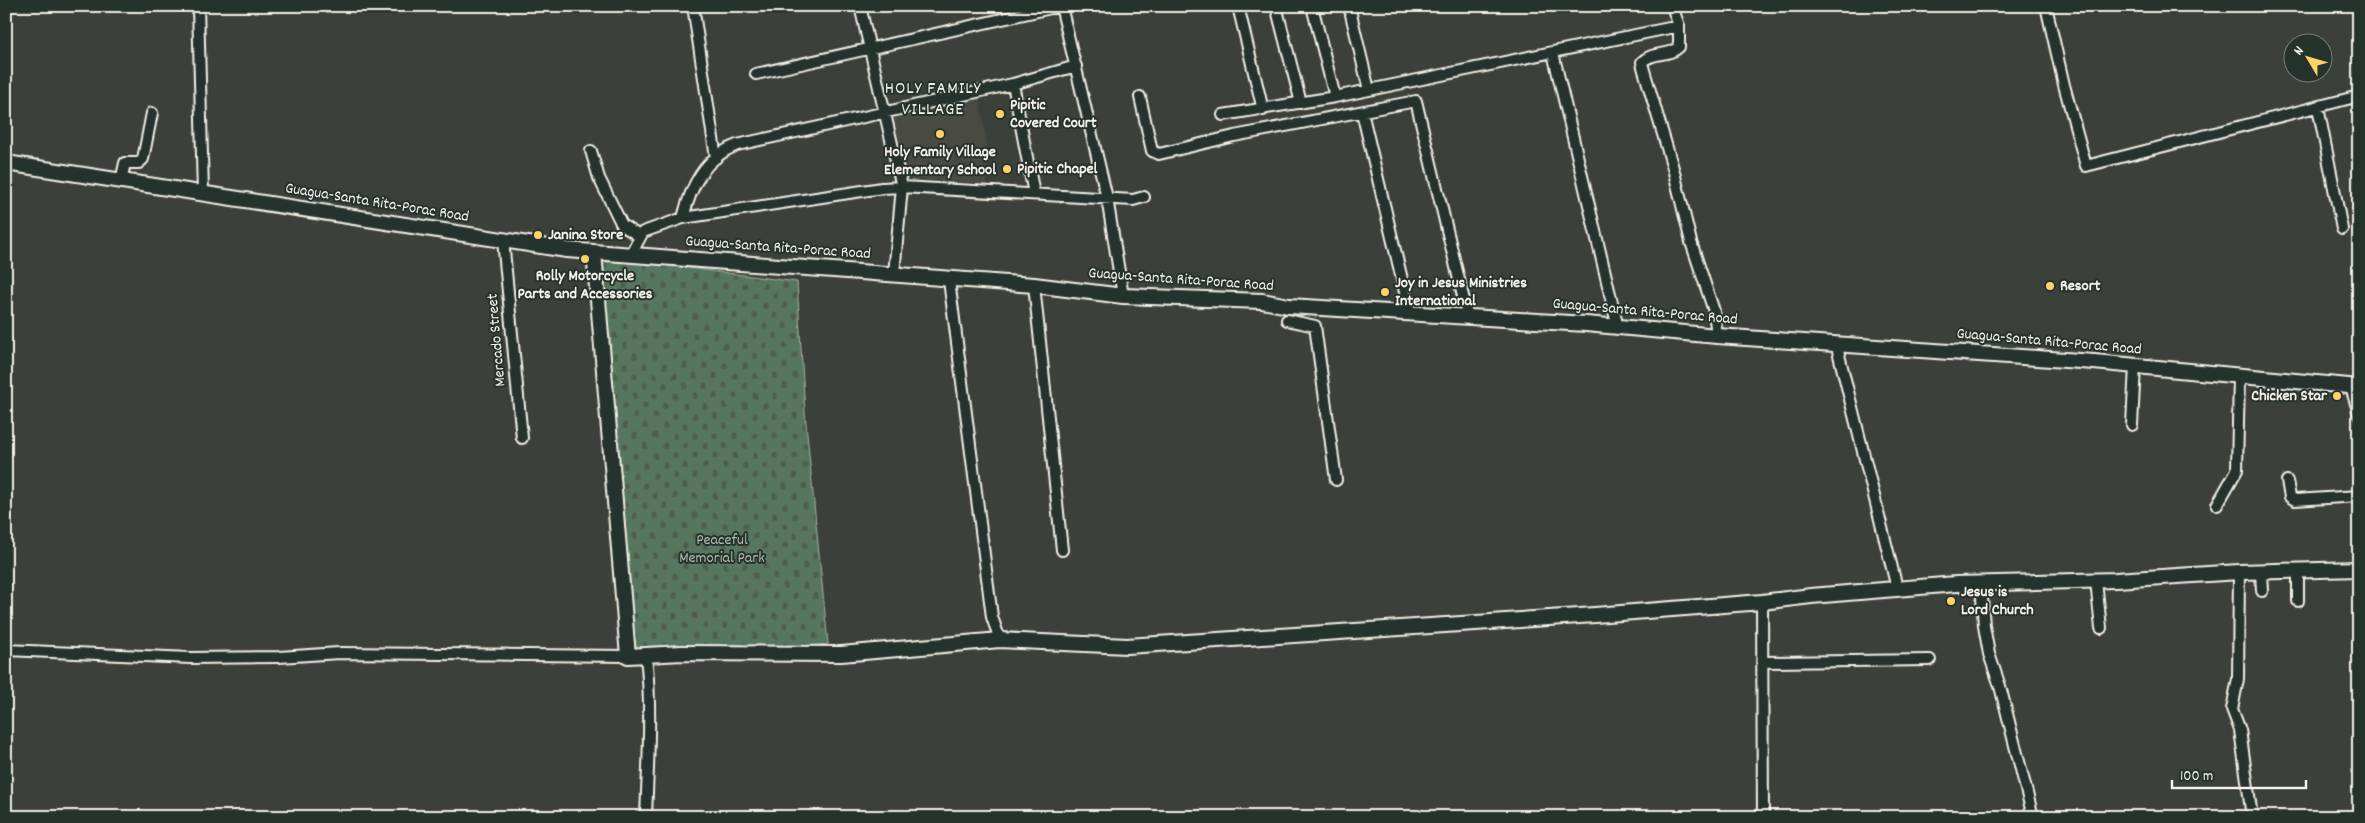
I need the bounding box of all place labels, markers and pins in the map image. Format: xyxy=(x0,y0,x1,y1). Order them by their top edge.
place label: Pipitic Covered Court xyxy=(1010,94,1097,135)
marker: Pipitic Covered Court xyxy=(994,108,1006,120)
marker: Holy Family Village Elementary School xyxy=(934,128,946,140)
place label: Holy Family Village Elementary School xyxy=(884,141,996,182)
place label: Pipitic Chapel xyxy=(1017,158,1098,181)
marker: Pipitic Chapel xyxy=(1001,163,1013,175)
place label: Janina Store xyxy=(548,224,623,247)
marker: Janina Store xyxy=(532,229,544,241)
marker: Rolly Motorcycle Parts and Accessories xyxy=(579,253,591,265)
place label: Rolly Motorcycle Parts and Accessories xyxy=(518,265,653,306)
place label: Joy in Jesus Ministries International xyxy=(1395,272,1527,313)
place label: Resort xyxy=(2060,275,2101,298)
marker: Resort xyxy=(2044,280,2056,292)
marker: Joy in Jesus Ministries International xyxy=(1379,286,1391,298)
place label: Chicken Star xyxy=(2251,385,2328,408)
marker: Chicken Star xyxy=(2331,390,2343,402)
place label: Jesus is Lord Church xyxy=(1961,581,2034,622)
marker: Jesus is Lord Church xyxy=(1945,595,1957,607)

